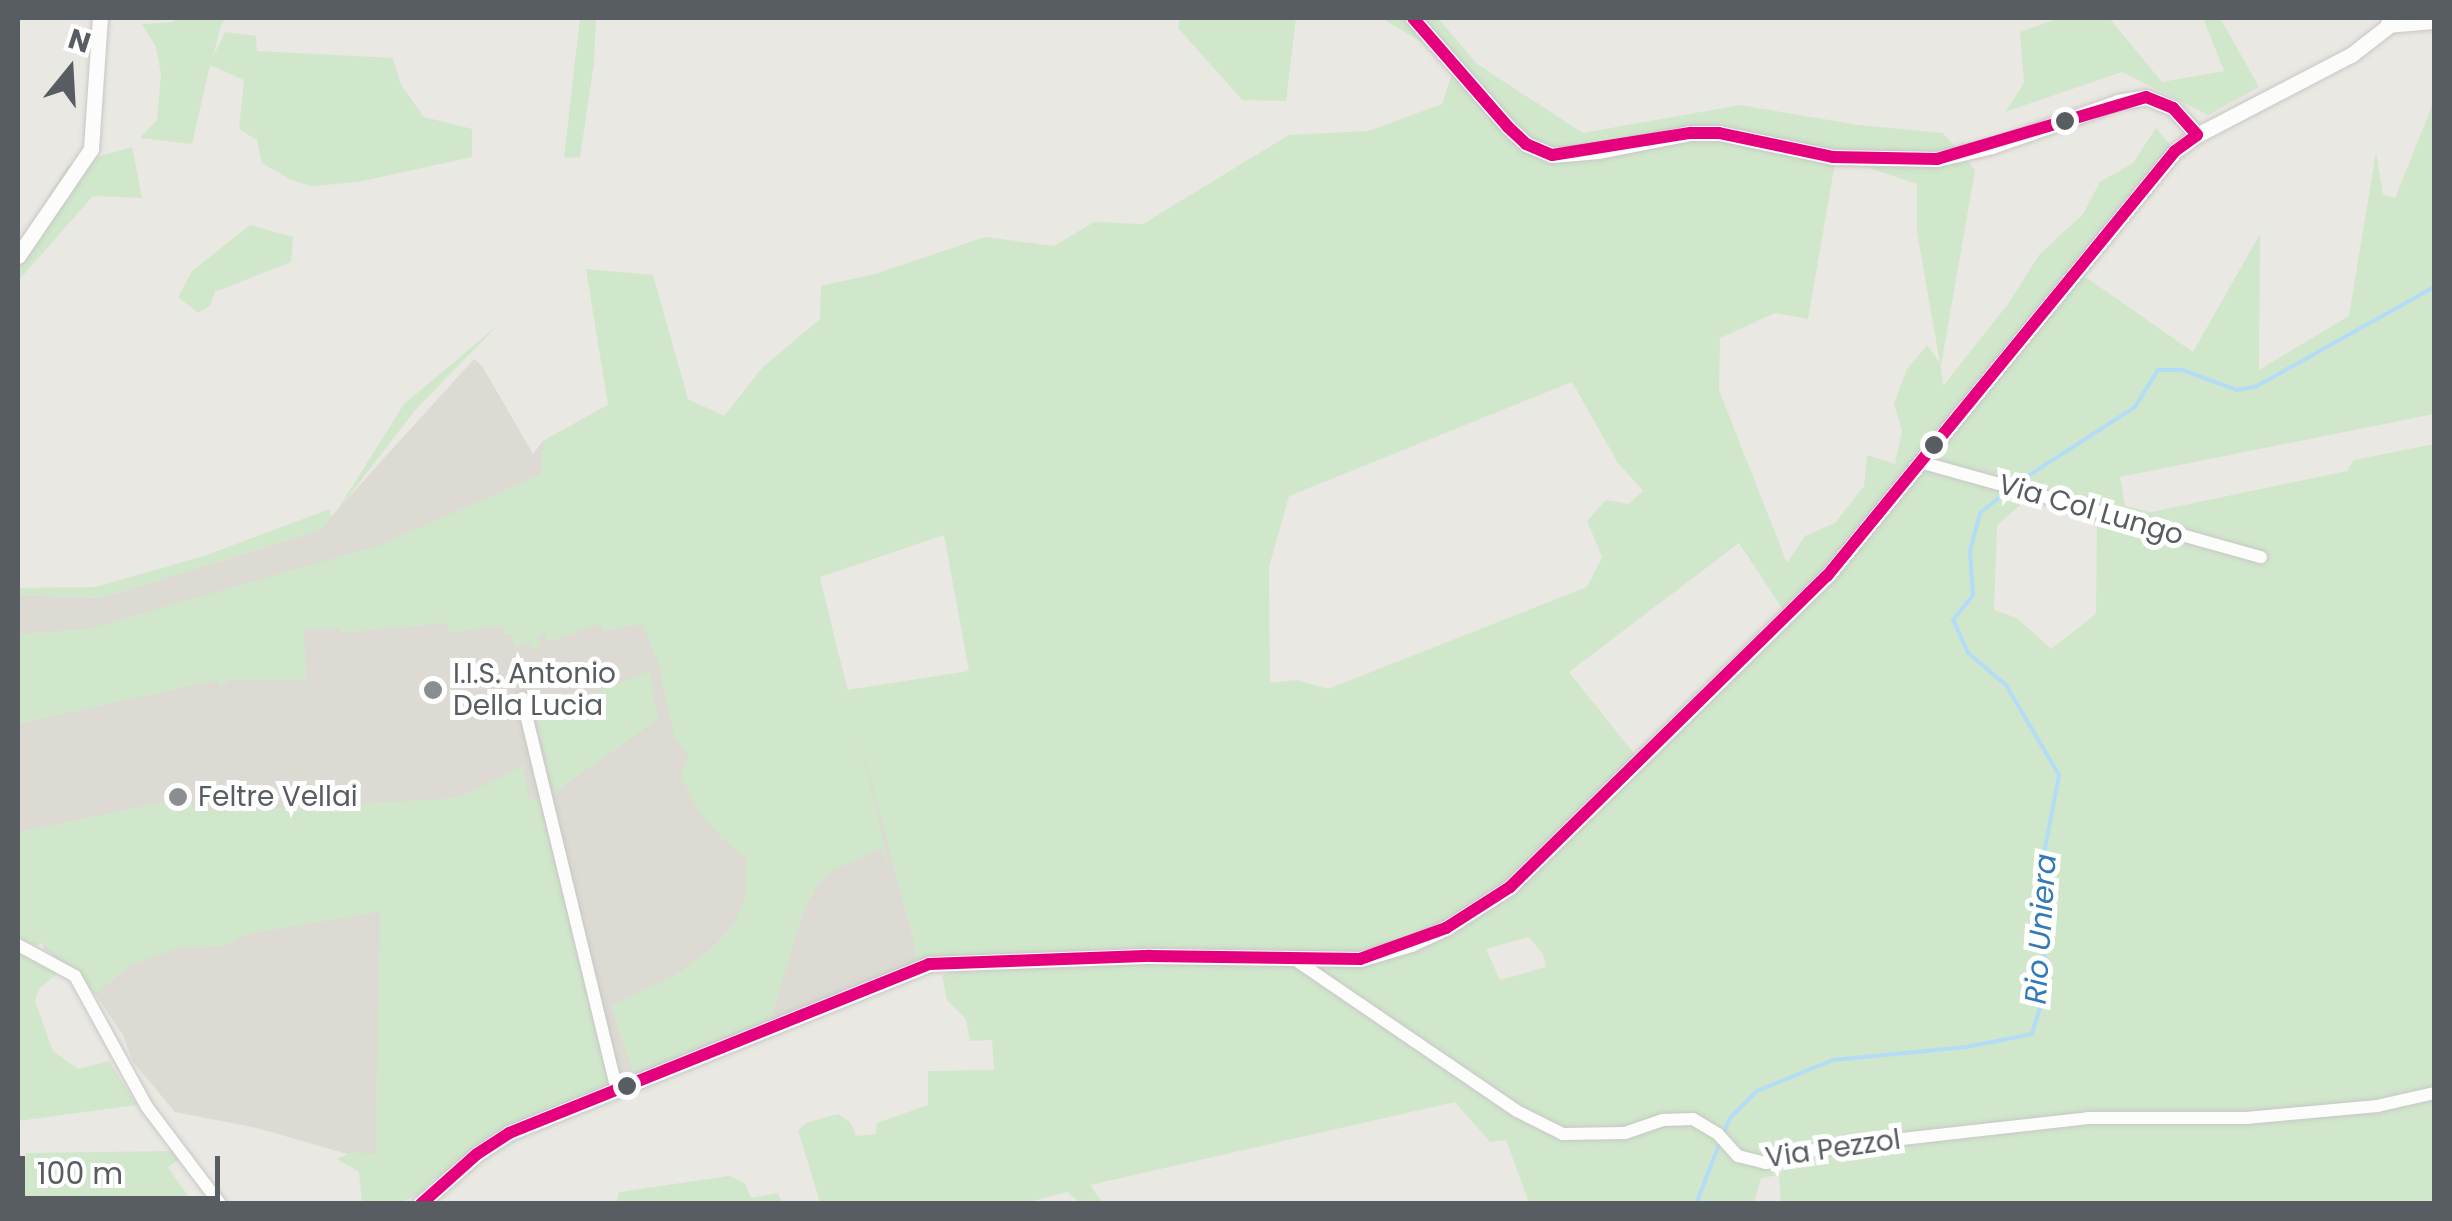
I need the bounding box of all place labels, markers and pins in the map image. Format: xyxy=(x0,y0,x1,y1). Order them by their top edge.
unlabelled marker xyxy=(2055,111,2075,131)
unlabelled marker xyxy=(1924,435,1944,455)
place label: I.I.S. Antonio Della Lucia xyxy=(453,657,616,723)
marker: I.I.S. Antonio Della Lucia xyxy=(422,679,444,701)
place label: Feltre Vellai xyxy=(198,780,358,814)
marker: Feltre Vellai xyxy=(167,786,189,808)
unlabelled marker xyxy=(617,1076,637,1096)

